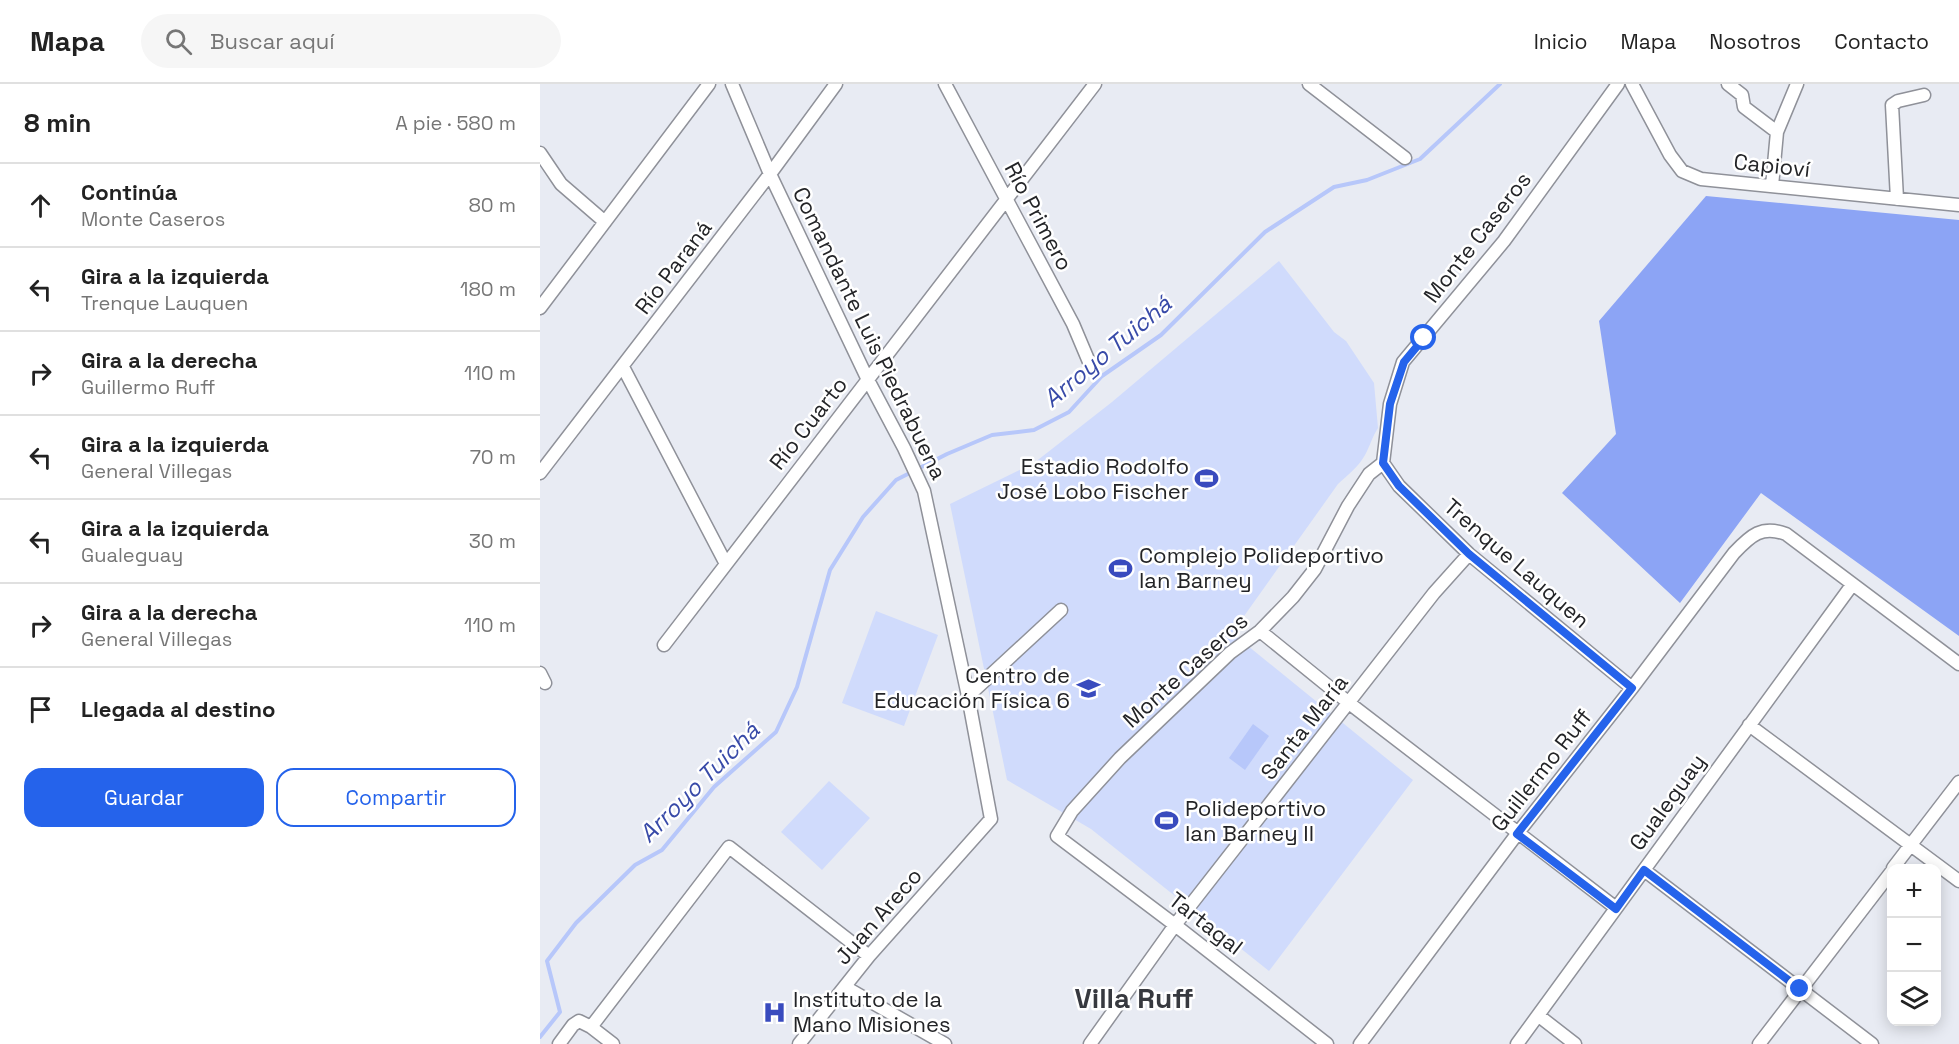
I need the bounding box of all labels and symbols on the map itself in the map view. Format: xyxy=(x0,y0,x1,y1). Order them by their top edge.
street label: Capioví xyxy=(1732,147,1812,183)
street label: Río Primero xyxy=(999,157,1079,275)
street label: Monte Caseros xyxy=(1417,166,1537,308)
street label: Comandante Luis Piedrabuena xyxy=(787,182,953,484)
street label: Río Paraná xyxy=(628,214,718,320)
water label: Arroyo Tuichá xyxy=(1036,288,1178,414)
route start xyxy=(1410,324,1436,350)
street label: Río Cuarto xyxy=(763,371,853,475)
place label: Estadio Rodolfo José Lobo Fischer xyxy=(997,452,1189,505)
sports icon: Estadio Rodolfo José Lobo Fischer xyxy=(1194,466,1220,492)
street label: Trenque Lauquen xyxy=(1438,492,1596,634)
place label: Complejo Polideportivo Ian Barney xyxy=(1139,541,1384,594)
sports icon: Complejo Polideportivo Ian Barney xyxy=(1108,555,1134,581)
street label: Monte Caseros xyxy=(1117,607,1253,733)
place label: Centro de Educación Física 6 xyxy=(874,661,1070,714)
street label: Santa María xyxy=(1254,669,1354,785)
school or university icon: Centro de Educación Física 6 xyxy=(1075,675,1101,701)
street label: Guillermo Ruff xyxy=(1484,703,1598,837)
water label: Arroyo Tuichá xyxy=(632,715,766,849)
street label: Gualeguay xyxy=(1623,748,1711,856)
place label: Polideportivo Ian Barney II xyxy=(1185,794,1326,847)
sports icon: Polideportivo Ian Barney II xyxy=(1154,808,1180,834)
street label: Juan Areco xyxy=(828,862,928,970)
street label: Tartagal xyxy=(1163,885,1249,961)
route end xyxy=(1786,975,1812,1001)
district label: Villa Ruff xyxy=(1074,980,1194,1016)
place label: Instituto de la Mano Misiones xyxy=(793,985,951,1038)
hospital icon: Instituto de la Mano Misiones xyxy=(762,999,788,1025)

